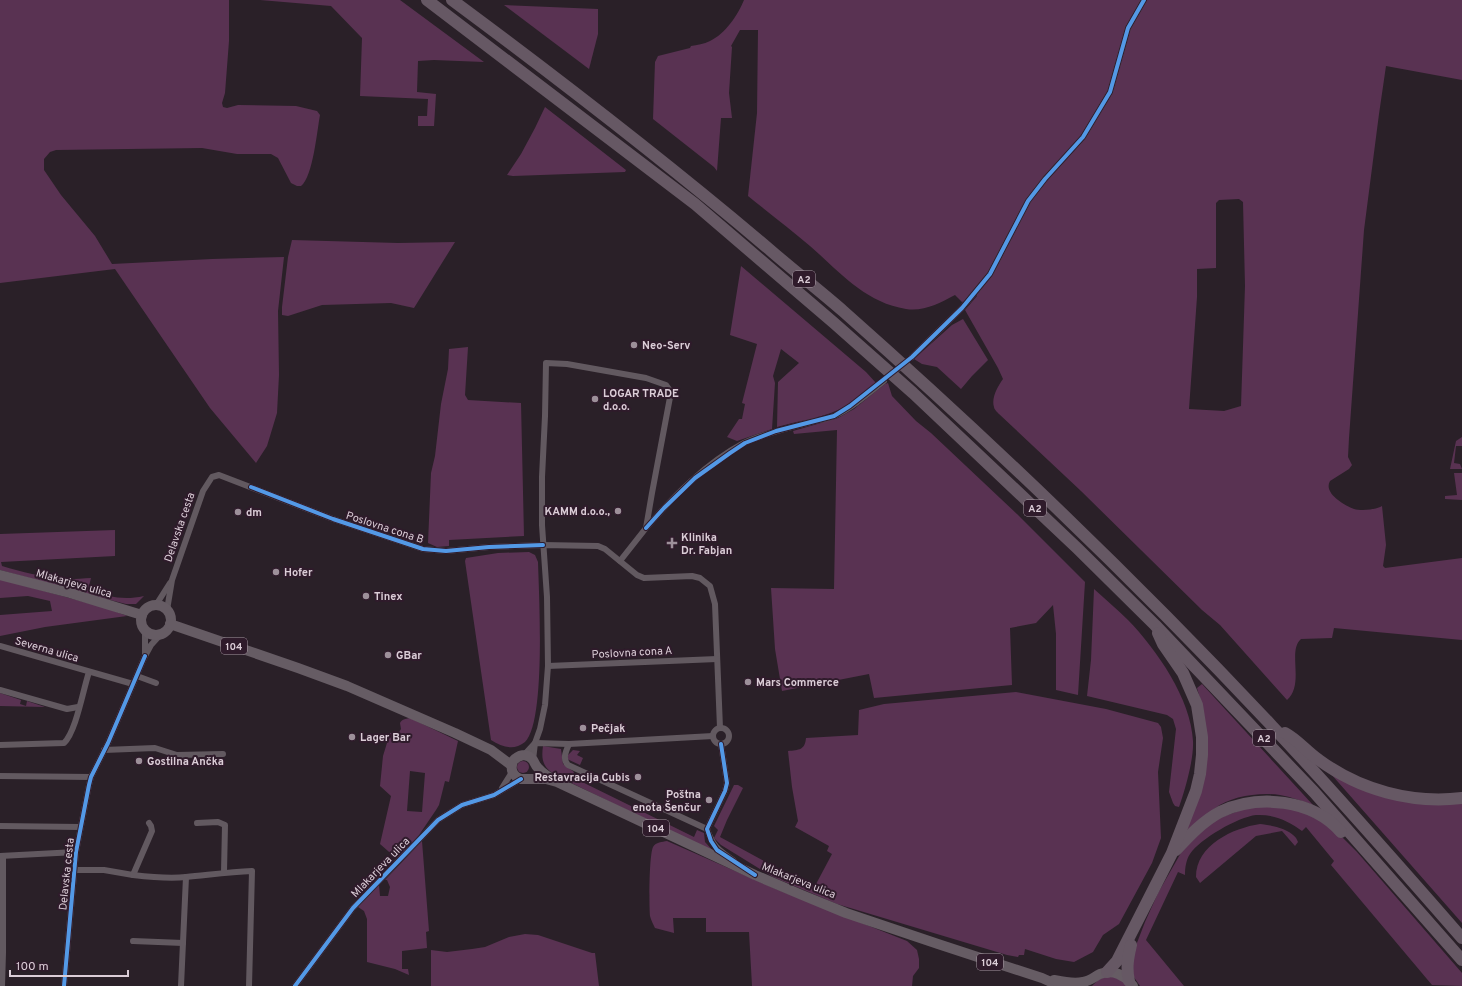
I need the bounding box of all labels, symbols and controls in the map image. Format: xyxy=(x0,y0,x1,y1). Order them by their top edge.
road number: A2 xyxy=(793,271,815,287)
place label: Neo-Serv xyxy=(642,339,690,353)
marker: Neo-Serv xyxy=(629,340,639,350)
place label: LOGAR TRADE d.o.o. xyxy=(603,387,679,414)
marker: LOGAR TRADE d.o.o. xyxy=(590,394,600,404)
street label: Delavska cesta xyxy=(161,490,198,564)
road number: A2 xyxy=(1024,500,1046,516)
place label: KAMM d.o.o., xyxy=(545,505,610,519)
place label: dm xyxy=(246,506,262,520)
marker: KAMM d.o.o., xyxy=(613,506,623,516)
marker: dm xyxy=(233,507,243,517)
street label: Poslovna cona B xyxy=(344,509,425,547)
place label: Klinika Dr. Fabjan xyxy=(681,531,732,558)
marker: Klinika Dr. Fabjan xyxy=(666,537,678,549)
street label: Mlakarjeva ulica xyxy=(34,566,114,602)
place label: Hofer xyxy=(284,566,313,580)
marker: Hofer xyxy=(271,567,281,577)
place label: Tinex xyxy=(374,590,403,604)
marker: Tinex xyxy=(361,591,371,601)
street label: Severna ulica xyxy=(13,634,80,666)
road number: 104 xyxy=(221,638,247,654)
street label: Poslovna cona A xyxy=(591,644,673,662)
place label: GBar xyxy=(396,649,422,663)
marker: GBar xyxy=(383,650,393,660)
place label: Mars Commerce xyxy=(756,676,839,690)
marker: Mars Commerce xyxy=(743,677,753,687)
place label: Pečjak xyxy=(591,722,625,736)
marker: Pečjak xyxy=(578,723,588,733)
road number: A2 xyxy=(1253,730,1275,746)
place label: Lager Bar xyxy=(360,731,411,745)
marker: Lager Bar xyxy=(347,732,357,742)
place label: Gostilna Ančka xyxy=(147,755,224,769)
marker: Gostilna Ančka xyxy=(134,756,144,766)
place label: Restavracija Cubis xyxy=(535,771,630,785)
marker: Restavracija Cubis xyxy=(633,772,643,782)
place label: Poštna enota Šenčur xyxy=(633,788,701,815)
marker: Poštna enota Šenčur xyxy=(704,795,714,805)
road number: 104 xyxy=(643,820,669,836)
street label: Mlakarjeva ulica xyxy=(348,834,413,901)
street label: Delavska cesta xyxy=(56,837,78,911)
street label: Mlakarjeva ulica xyxy=(760,860,838,902)
scale bar xyxy=(10,952,128,978)
road number: 104 xyxy=(977,954,1003,970)
text: 100 m xyxy=(16,959,49,975)

